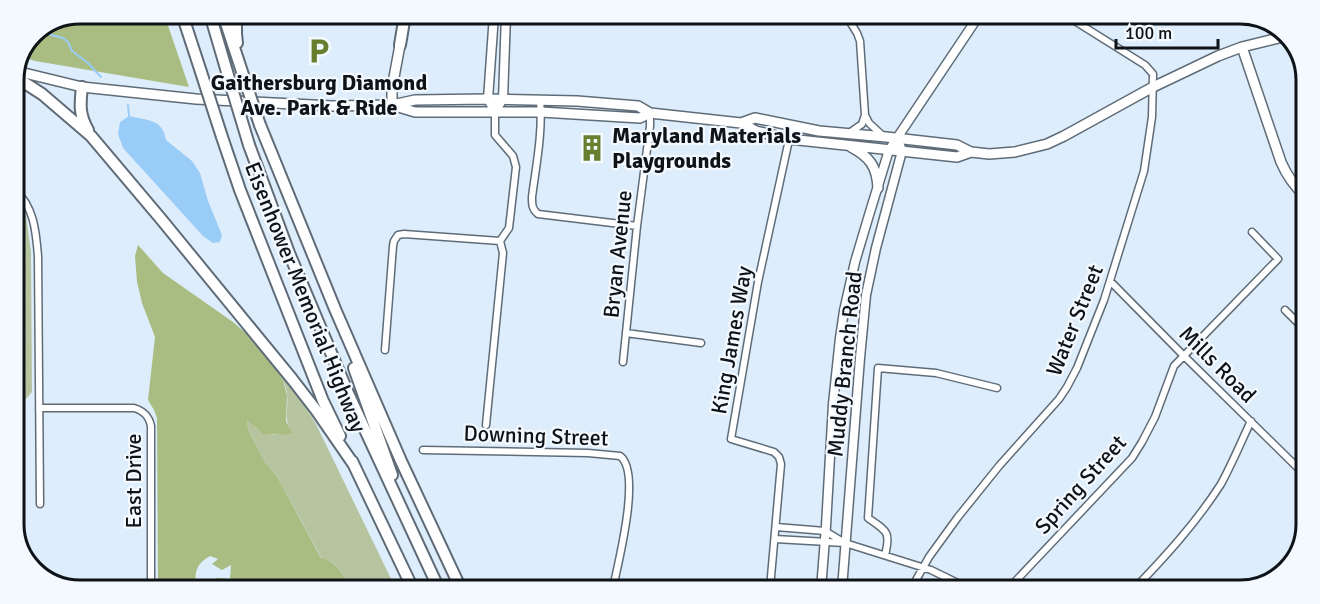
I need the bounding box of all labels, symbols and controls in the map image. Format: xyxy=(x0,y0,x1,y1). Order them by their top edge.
scale bar xyxy=(1116,12,1218,50)
text: 100 m xyxy=(1125,22,1172,44)
parking icon: Gaithersburg Diamond Ave. Park & Ride xyxy=(304,36,334,66)
place label: Gaithersburg Diamond Ave. Park & Ride xyxy=(211,69,427,121)
place label: Maryland Materials Playgrounds xyxy=(612,122,801,174)
building icon: Maryland Materials Playgrounds xyxy=(577,133,607,163)
street label: Eisenhower Memorial Highway xyxy=(239,158,373,437)
street label: Bryan Avenue xyxy=(597,189,638,319)
street label: Water Street xyxy=(1040,260,1109,380)
street label: King James Way xyxy=(705,263,758,416)
street label: Muddy Branch Road xyxy=(821,270,868,458)
street label: Mills Road xyxy=(1173,320,1262,409)
street label: Downing Street xyxy=(463,419,609,452)
street label: Spring Street xyxy=(1029,429,1132,539)
street label: East Drive xyxy=(120,434,147,528)

